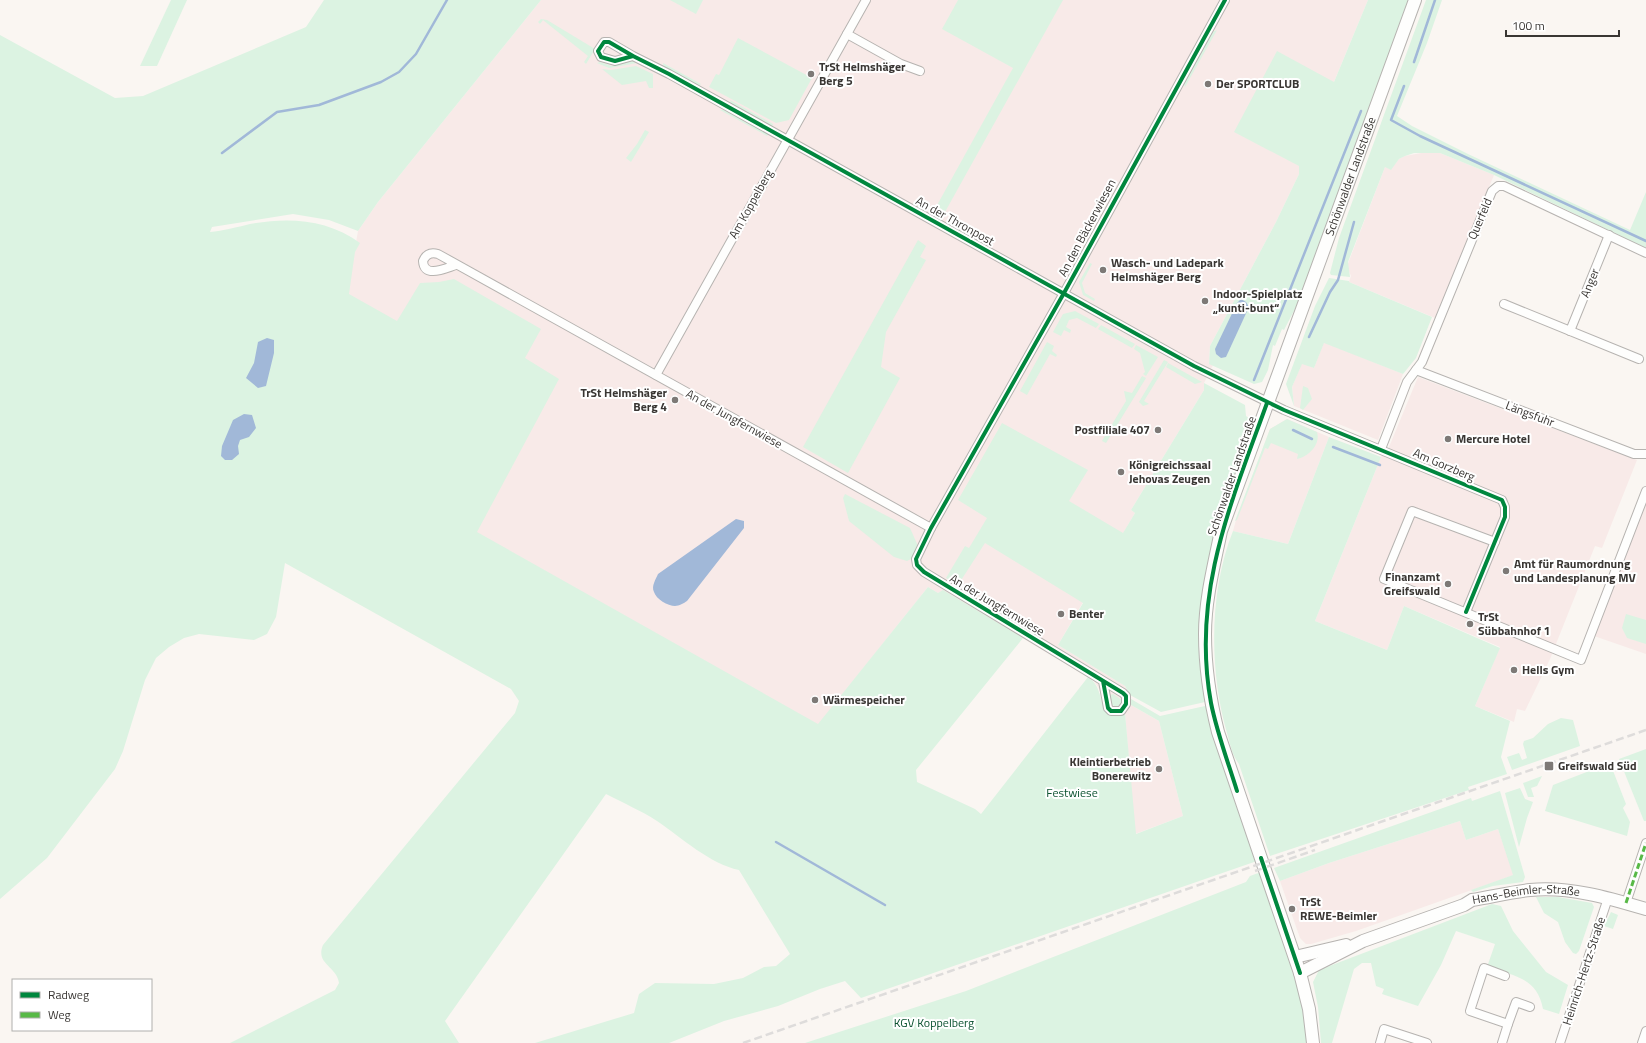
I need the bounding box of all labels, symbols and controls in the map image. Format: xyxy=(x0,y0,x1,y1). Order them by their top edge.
scale bar xyxy=(1506,12,1619,38)
text: 100 m xyxy=(1512,16,1545,35)
place label: TrSt Helmshäger Berg 5 xyxy=(819,57,906,90)
marker: TrSt Helmshäger Berg 5 xyxy=(806,69,816,79)
place label: Der SPORTCLUB xyxy=(1216,74,1299,93)
marker: Der SPORTCLUB xyxy=(1203,79,1213,89)
street label: Schönwalder Landstraße xyxy=(1320,114,1381,238)
street label: Am Koppelberg xyxy=(724,166,778,242)
street label: An den Bäckerwiesen xyxy=(1053,176,1120,280)
street label: An der Thronpost xyxy=(912,191,999,250)
street label: Querfeld xyxy=(1462,195,1497,243)
place label: Wasch- und Ladepark Helmshäger Berg xyxy=(1111,253,1224,286)
marker: Wasch- und Ladepark Helmshäger Berg xyxy=(1098,265,1108,275)
street label: Anger xyxy=(1575,265,1604,300)
place label: Indoor-Spielplatz „kunti-bunt“ xyxy=(1212,284,1303,317)
marker: Indoor-Spielplatz „kunti-bunt“ xyxy=(1200,296,1210,306)
place label: TrSt Helmshäger Berg 4 xyxy=(580,383,668,416)
street label: An der Jungfernwiese xyxy=(682,384,786,453)
marker: TrSt Helmshäger Berg 4 xyxy=(670,395,680,405)
street label: Längsfuhr xyxy=(1503,396,1557,432)
street label: Schönwalder Landstraße xyxy=(1202,413,1261,538)
place label: Postfiliale 407 xyxy=(1075,420,1150,439)
marker: Postfiliale 407 xyxy=(1153,425,1163,435)
place label: Mercure Hotel xyxy=(1456,429,1530,448)
marker: Mercure Hotel xyxy=(1443,434,1453,444)
street label: Am Gorzberg xyxy=(1410,443,1478,486)
place label: Königreichssaal Jehovas Zeugen xyxy=(1129,455,1211,488)
marker: Königreichssaal Jehovas Zeugen xyxy=(1116,467,1126,477)
place label: Amt für Raumordnung und Landesplanung MV xyxy=(1514,554,1636,587)
marker: Amt für Raumordnung und Landesplanung MV xyxy=(1501,566,1511,576)
place label: Finanzamt Greifswald xyxy=(1384,567,1441,600)
street label: An der Jungfernwiese xyxy=(946,569,1048,640)
marker: Finanzamt Greifswald xyxy=(1443,579,1453,589)
place label: Benter xyxy=(1069,604,1105,623)
place label: TrSt Sübbahnhof 1 xyxy=(1478,607,1550,640)
marker: Benter xyxy=(1056,609,1066,619)
marker: TrSt Sübbahnhof 1 xyxy=(1465,619,1475,629)
place label: Hells Gym xyxy=(1522,660,1574,679)
marker: Hells Gym xyxy=(1509,665,1519,675)
place label: Wärmespeicher xyxy=(823,690,905,709)
marker: Wärmespeicher xyxy=(810,695,820,705)
place label: Kleintierbetrieb Bonerewitz xyxy=(1070,752,1151,785)
place label: Greifswald Süd xyxy=(1558,756,1637,775)
marker: Greifswald Süd xyxy=(1543,760,1555,772)
marker: Kleintierbetrieb Bonerewitz xyxy=(1154,764,1164,774)
park label: Festwiese xyxy=(1046,783,1098,802)
street label: Hans-Beimler-Straße xyxy=(1471,879,1581,909)
place label: TrSt REWE-Beimler xyxy=(1300,892,1378,925)
marker: TrSt REWE-Beimler xyxy=(1287,904,1297,914)
street label: Heinrich-Hertz-Straße xyxy=(1557,914,1610,1028)
legend xyxy=(12,979,152,1031)
text: Radweg xyxy=(48,985,89,1004)
text: Weg xyxy=(48,1005,71,1024)
park label: KGV Koppelberg xyxy=(894,1013,974,1032)

